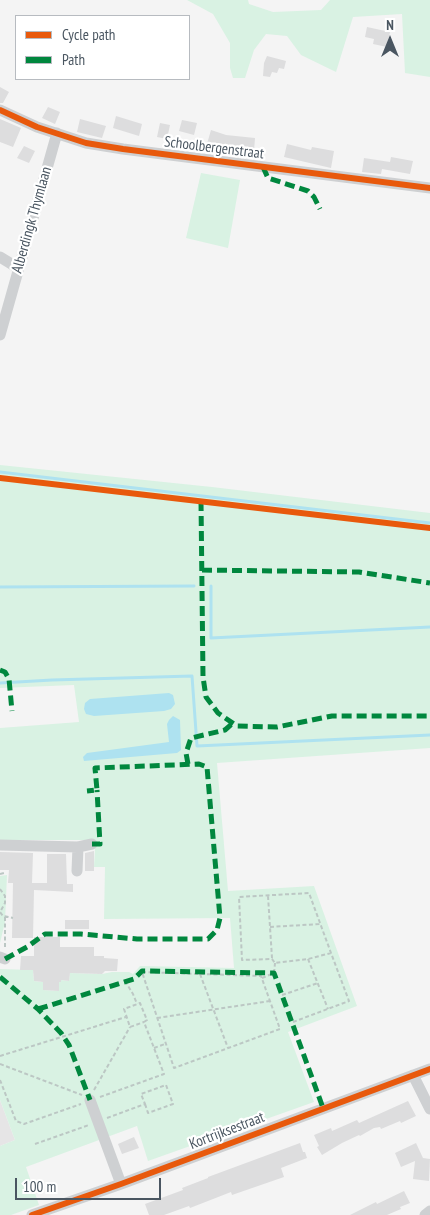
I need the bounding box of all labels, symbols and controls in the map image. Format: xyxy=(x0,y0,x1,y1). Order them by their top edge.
legend xyxy=(15,15,190,80)
north arrow xyxy=(365,15,415,65)
text: N xyxy=(386,16,394,34)
text: Cycle path xyxy=(62,25,115,44)
text: Path xyxy=(62,50,85,69)
street label: Schoolbergenstraat xyxy=(163,133,265,163)
street label: Alberdingk Thymlaan xyxy=(8,165,56,275)
street label: Kortrijksestraat xyxy=(187,1108,267,1154)
scale bar xyxy=(18,1168,164,1200)
text: 100 m xyxy=(23,1177,56,1196)

